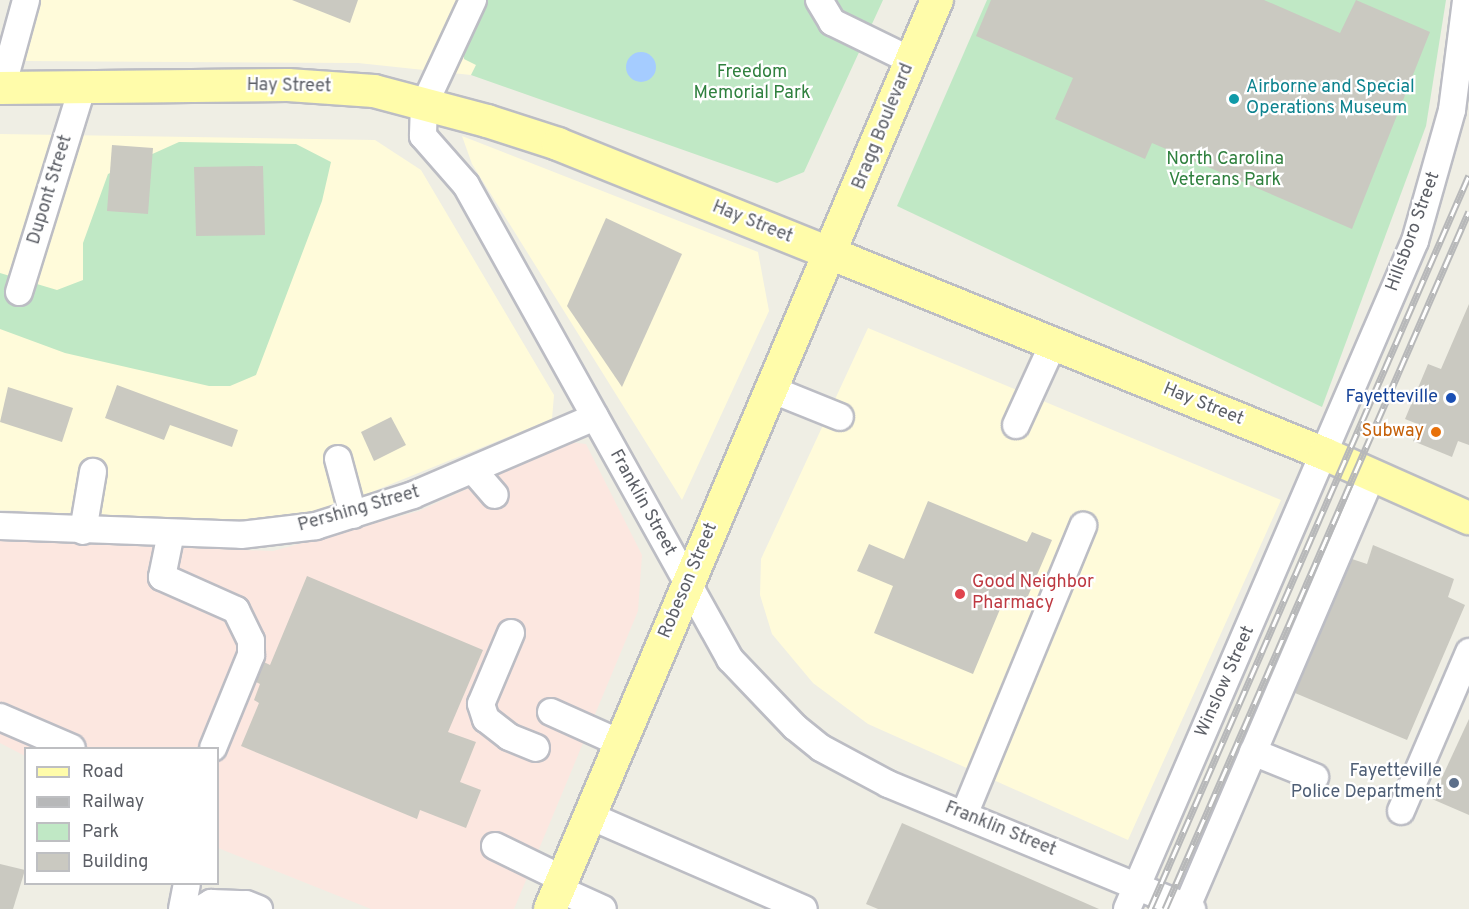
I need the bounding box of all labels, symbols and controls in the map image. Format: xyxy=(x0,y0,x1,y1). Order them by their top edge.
street label: Bragg Boulevard xyxy=(849,61,919,193)
park label: Freedom Memorial Park xyxy=(694,63,810,106)
street label: Hay Street xyxy=(246,75,332,99)
place label: Airborne and Special Operations Museum xyxy=(1246,78,1415,121)
marker: Airborne and Special Operations Museum xyxy=(1227,92,1241,106)
street label: Dupont Street xyxy=(24,133,78,247)
park label: North Carolina Veterans Park xyxy=(1166,150,1284,192)
street label: Hillsboro Street xyxy=(1382,169,1446,295)
street label: Hay Street xyxy=(709,197,795,249)
street label: Hay Street xyxy=(1160,379,1246,431)
place label: Fayetteville xyxy=(1346,387,1438,409)
marker: Fayetteville xyxy=(1442,389,1460,407)
place label: Subway xyxy=(1362,421,1424,443)
marker: Subway xyxy=(1429,425,1443,439)
street label: Franklin Street xyxy=(604,446,680,560)
street label: Pershing Street xyxy=(296,482,422,538)
street label: Robeson Street xyxy=(655,520,723,642)
place label: Good Neighbor Pharmacy xyxy=(972,573,1094,616)
marker: Good Neighbor Pharmacy xyxy=(953,587,967,601)
street label: Winslow Street xyxy=(1192,623,1260,741)
legend xyxy=(24,747,219,885)
text: Road xyxy=(82,761,124,784)
place label: Fayetteville Police Department xyxy=(1291,762,1442,804)
marker: Fayetteville Police Department xyxy=(1447,776,1461,790)
text: Railway xyxy=(82,791,144,814)
street label: Franklin Street xyxy=(941,798,1059,862)
text: Park xyxy=(82,821,119,844)
text: Building xyxy=(82,851,148,874)

